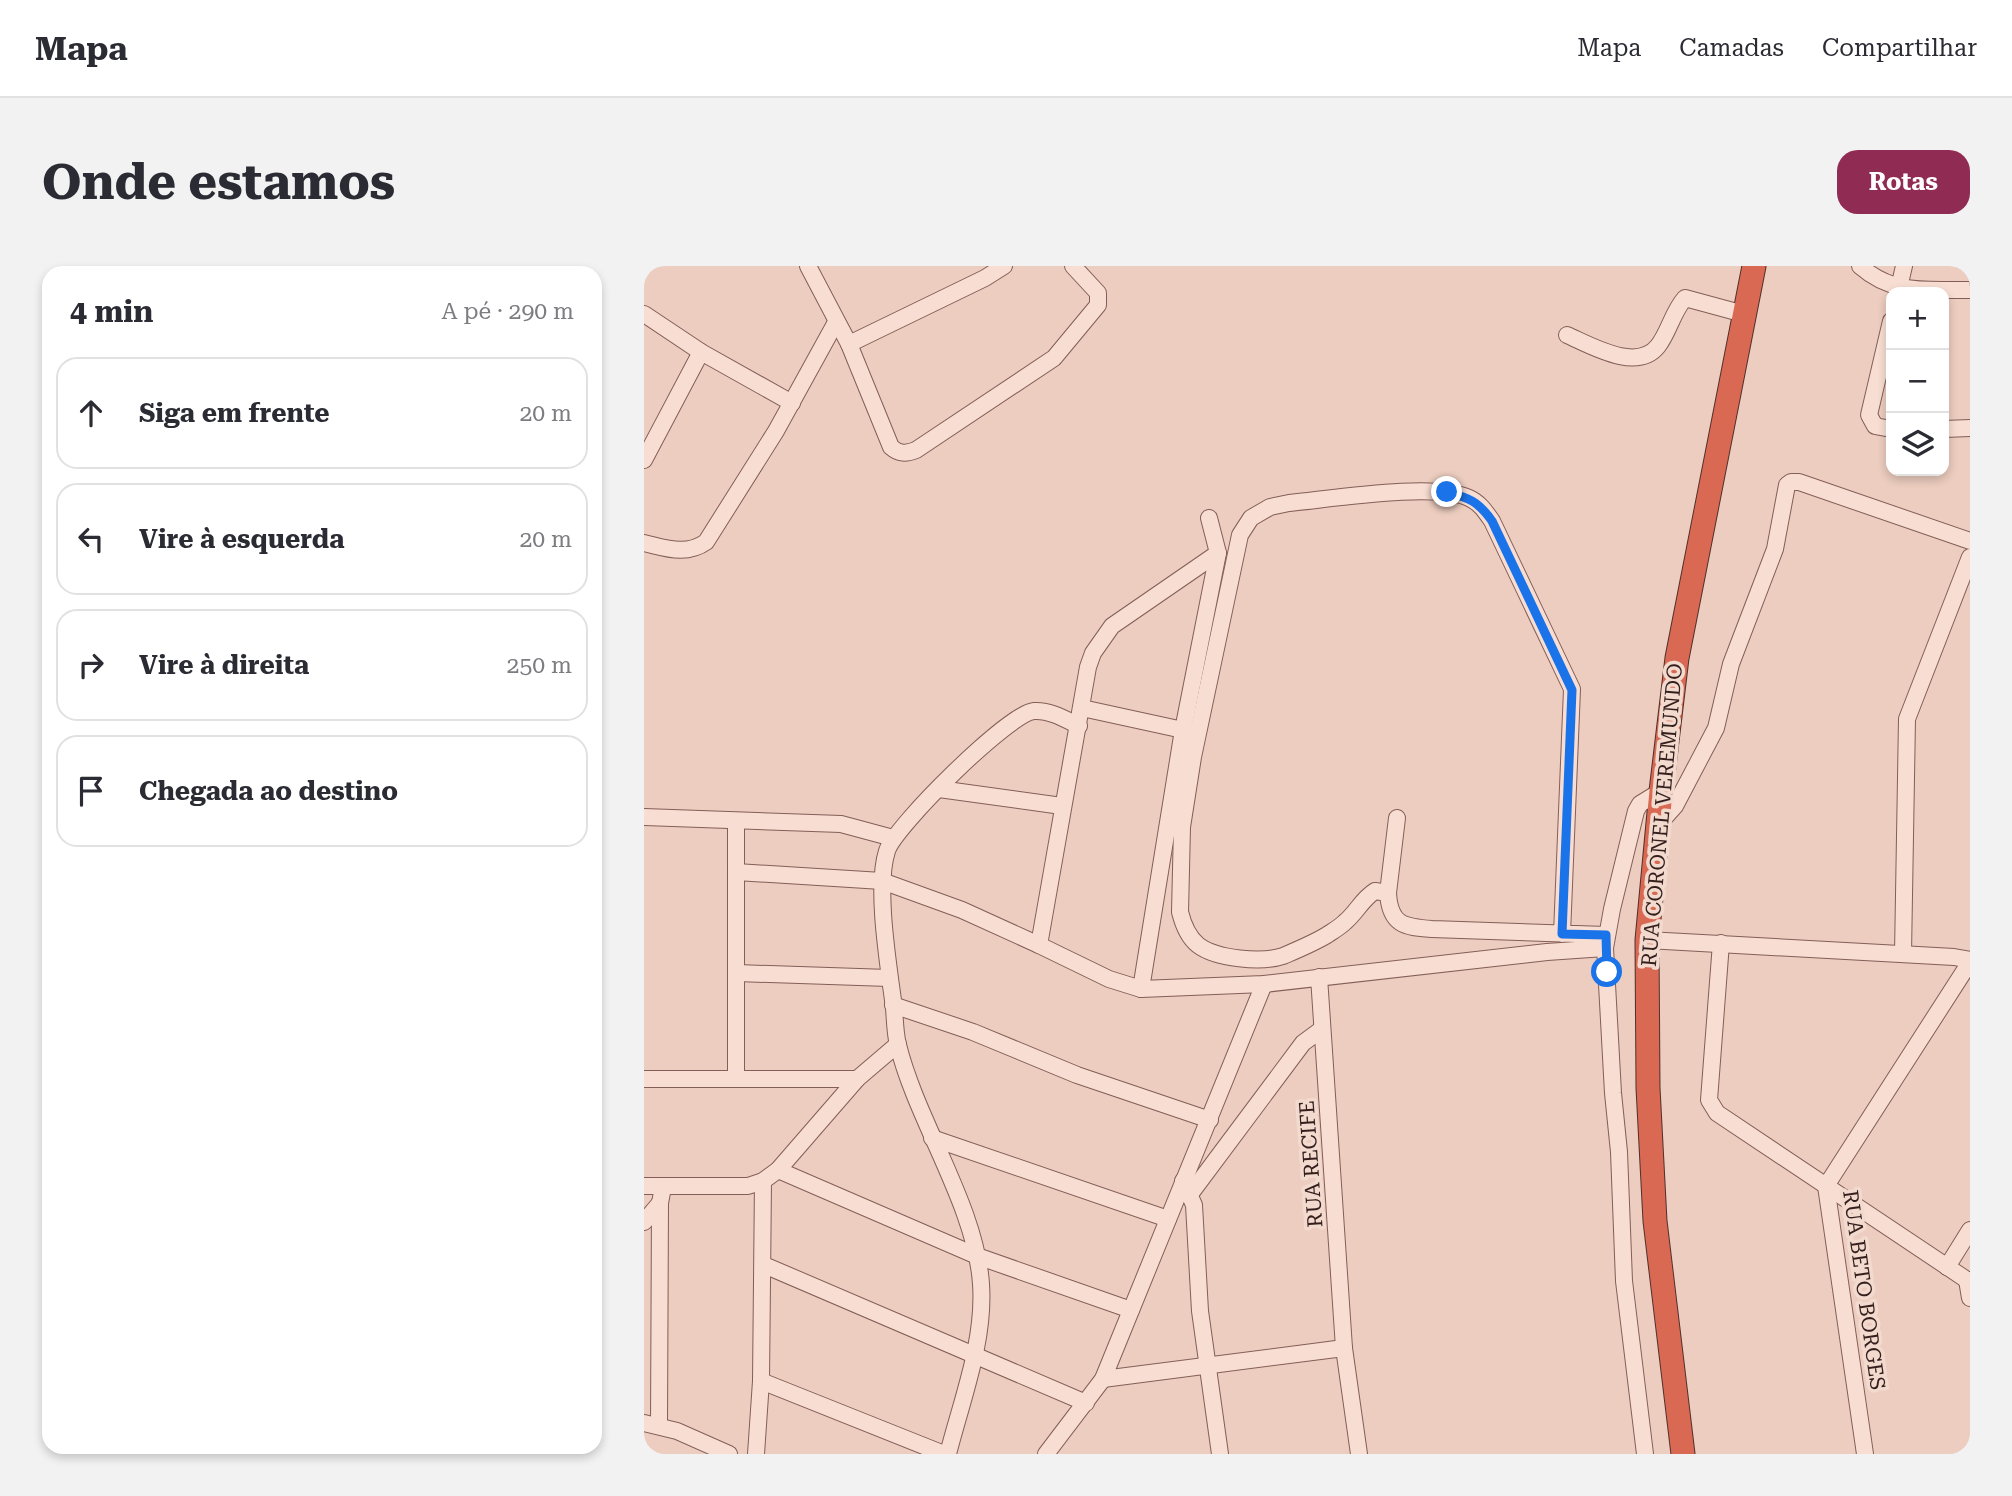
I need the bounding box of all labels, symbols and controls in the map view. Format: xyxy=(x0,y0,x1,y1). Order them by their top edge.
text: Mapa xyxy=(35,29,128,68)
text: Mapa xyxy=(1577,34,1641,62)
text: Camadas xyxy=(1679,34,1784,62)
text: Compartilhar xyxy=(1822,34,1977,62)
button: Rotas xyxy=(1837,150,1970,214)
text: Onde estamos xyxy=(42,154,395,211)
map controls xyxy=(1886,287,1949,476)
button: + xyxy=(1886,287,1949,350)
text: 4 min xyxy=(70,294,153,329)
text: A pé · 290 m xyxy=(442,298,574,325)
button: − xyxy=(1886,350,1949,413)
icon: ahead xyxy=(72,394,110,432)
text: Siga em frente xyxy=(139,398,329,428)
text: 20 m xyxy=(519,400,572,427)
button: layers xyxy=(1886,413,1949,476)
route end xyxy=(1431,476,1462,507)
icon: left xyxy=(72,520,110,558)
text: Vire à esquerda xyxy=(139,524,344,554)
text: 20 m xyxy=(519,526,572,553)
icon: right xyxy=(72,646,110,684)
text: Vire à direita xyxy=(139,650,309,680)
text: 250 m xyxy=(507,652,572,679)
street label: RUA CORONEL VEREMUNDO xyxy=(1637,662,1687,968)
icon: arrive xyxy=(72,772,110,810)
text: Chegada ao destino xyxy=(139,776,398,806)
route start xyxy=(1591,956,1622,987)
street label: RUA RECIFE xyxy=(1295,1100,1327,1228)
street label: RUA BETO BORGES xyxy=(1838,1189,1890,1391)

